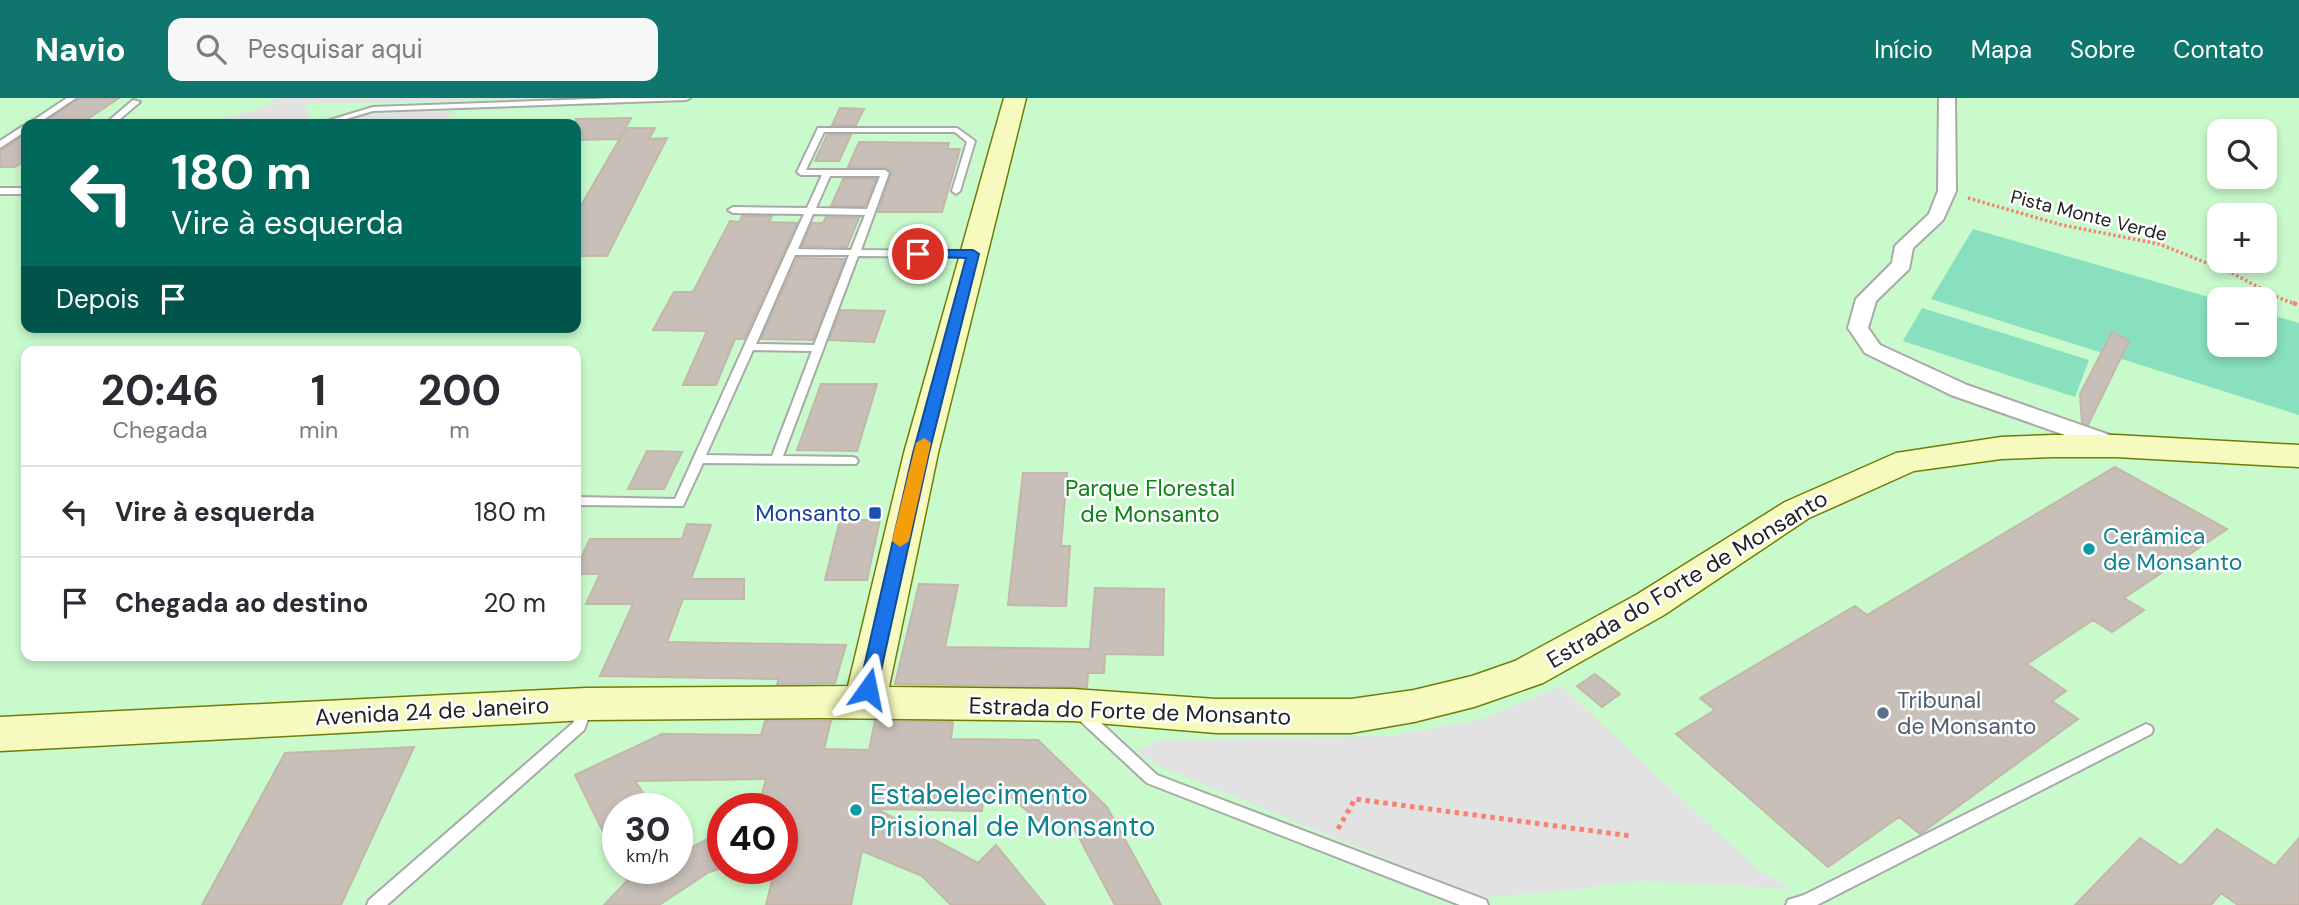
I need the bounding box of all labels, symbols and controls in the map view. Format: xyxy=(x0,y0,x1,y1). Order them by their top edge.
search box xyxy=(168,18,658,81)
text: Navio xyxy=(35,28,126,71)
icon: search xyxy=(192,30,230,68)
text: Pesquisar aqui xyxy=(248,32,423,66)
text: Início xyxy=(1874,34,1933,65)
text: Mapa xyxy=(1971,34,2032,65)
text: Sobre xyxy=(2070,34,2135,65)
text: Contato xyxy=(2173,34,2264,65)
map controls xyxy=(2207,119,2277,357)
button: search xyxy=(2207,119,2277,189)
text: 180 m xyxy=(171,140,312,204)
icon: left xyxy=(56,147,147,238)
street label: Pista Monte Verde xyxy=(2008,184,2170,247)
text: Vire à esquerda xyxy=(171,202,403,244)
button: + xyxy=(2207,203,2277,273)
pin xyxy=(888,224,948,284)
icon: arrive xyxy=(899,235,937,273)
icon: arrive xyxy=(154,280,192,318)
text: Depois xyxy=(56,282,140,316)
button: − xyxy=(2207,287,2277,357)
text: 20:46 xyxy=(101,363,219,418)
text: 1 xyxy=(311,363,326,418)
text: 200 xyxy=(418,363,501,418)
text: Chegada xyxy=(112,415,207,445)
text: min xyxy=(299,415,338,445)
text: m xyxy=(449,415,470,445)
park label: Parque Florestal de Monsanto xyxy=(1065,473,1235,529)
street label: Estrada do Forte de Monsanto xyxy=(1541,483,1833,675)
icon: left xyxy=(56,493,94,531)
text: Vire à esquerda xyxy=(115,495,315,529)
text: 180 m xyxy=(474,495,546,529)
place label: Monsanto xyxy=(755,498,861,528)
marker: Monsanto xyxy=(867,505,883,521)
place label: Cerâmica de Monsanto xyxy=(2103,521,2242,577)
marker: Cerâmica de Monsanto xyxy=(2081,541,2097,557)
icon: arrive xyxy=(56,584,94,622)
text: Chegada ao destino xyxy=(115,586,368,620)
text: 20 m xyxy=(483,586,546,620)
position arrow xyxy=(831,652,905,726)
place label: Tribunal de Monsanto xyxy=(1897,685,2036,741)
street label: Avenida 24 de Janeiro xyxy=(314,690,550,732)
street label: Estrada do Forte de Monsanto xyxy=(968,690,1292,732)
marker: Tribunal de Monsanto xyxy=(1875,705,1891,721)
place label: Estabelecimento Prisional de Monsanto xyxy=(870,776,1155,845)
speed limit sign: 40 xyxy=(707,793,798,884)
marker: Estabelecimento Prisional de Monsanto xyxy=(848,802,864,818)
text: 30 xyxy=(625,806,670,852)
text: km/h xyxy=(626,844,669,868)

